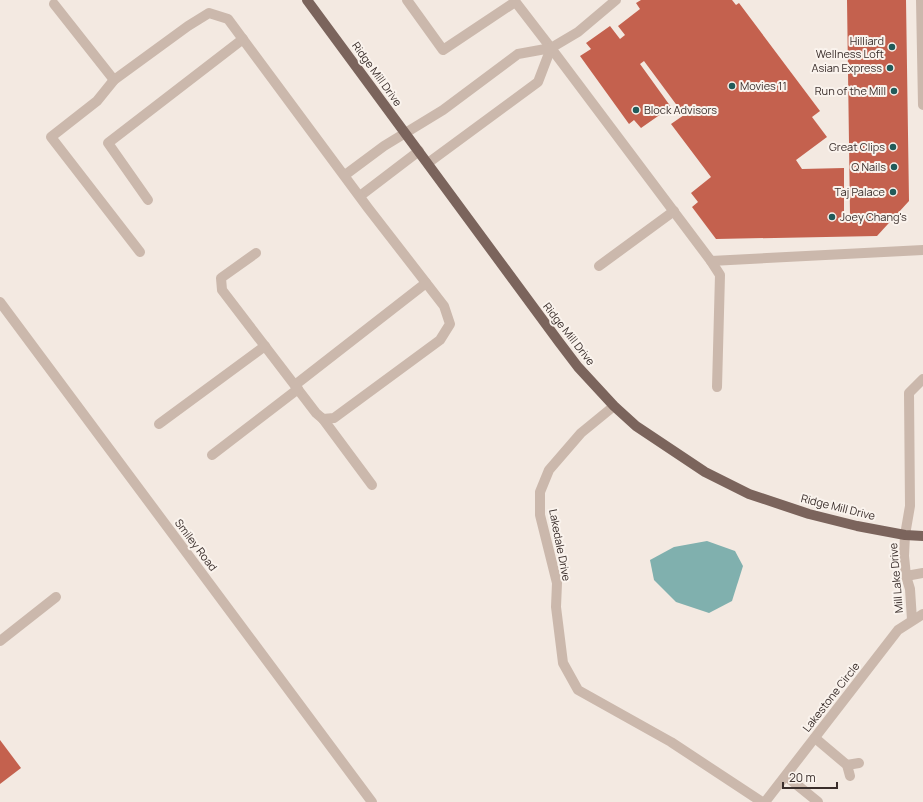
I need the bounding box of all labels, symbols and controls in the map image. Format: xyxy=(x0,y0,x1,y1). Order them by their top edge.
place label: Hilliard Wellness Loft xyxy=(816,33,884,61)
street label: Ridge Mill Drive xyxy=(349,39,406,109)
marker: Hilliard Wellness Loft xyxy=(887,42,897,52)
place label: Asian Express xyxy=(811,60,882,75)
marker: Asian Express xyxy=(885,63,895,73)
place label: Movies 11 xyxy=(740,78,787,93)
marker: Movies 11 xyxy=(727,81,737,91)
place label: Run of the Mill xyxy=(815,83,886,98)
marker: Run of the Mill xyxy=(889,86,899,96)
place label: Block Advisors xyxy=(644,102,717,117)
marker: Block Advisors xyxy=(631,105,641,115)
place label: Great Clips xyxy=(829,139,885,154)
marker: Great Clips xyxy=(888,142,898,152)
place label: Q Nails xyxy=(851,159,886,174)
marker: Q Nails xyxy=(889,162,899,172)
place label: Taj Palace xyxy=(835,184,886,199)
marker: Taj Palace xyxy=(888,187,898,197)
place label: Joey Chang's xyxy=(840,209,907,224)
marker: Joey Chang's xyxy=(827,212,837,222)
street label: Ridge Mill Drive xyxy=(540,299,599,369)
street label: Ridge Mill Drive xyxy=(799,490,877,523)
street label: Lakedale Drive xyxy=(546,508,575,583)
street label: Smiley Road xyxy=(172,516,221,574)
street label: Mill Lake Drive xyxy=(885,542,906,614)
street label: Lakestone Circle xyxy=(799,658,863,735)
scale bar xyxy=(783,764,837,790)
text: 20 m xyxy=(789,769,816,786)

